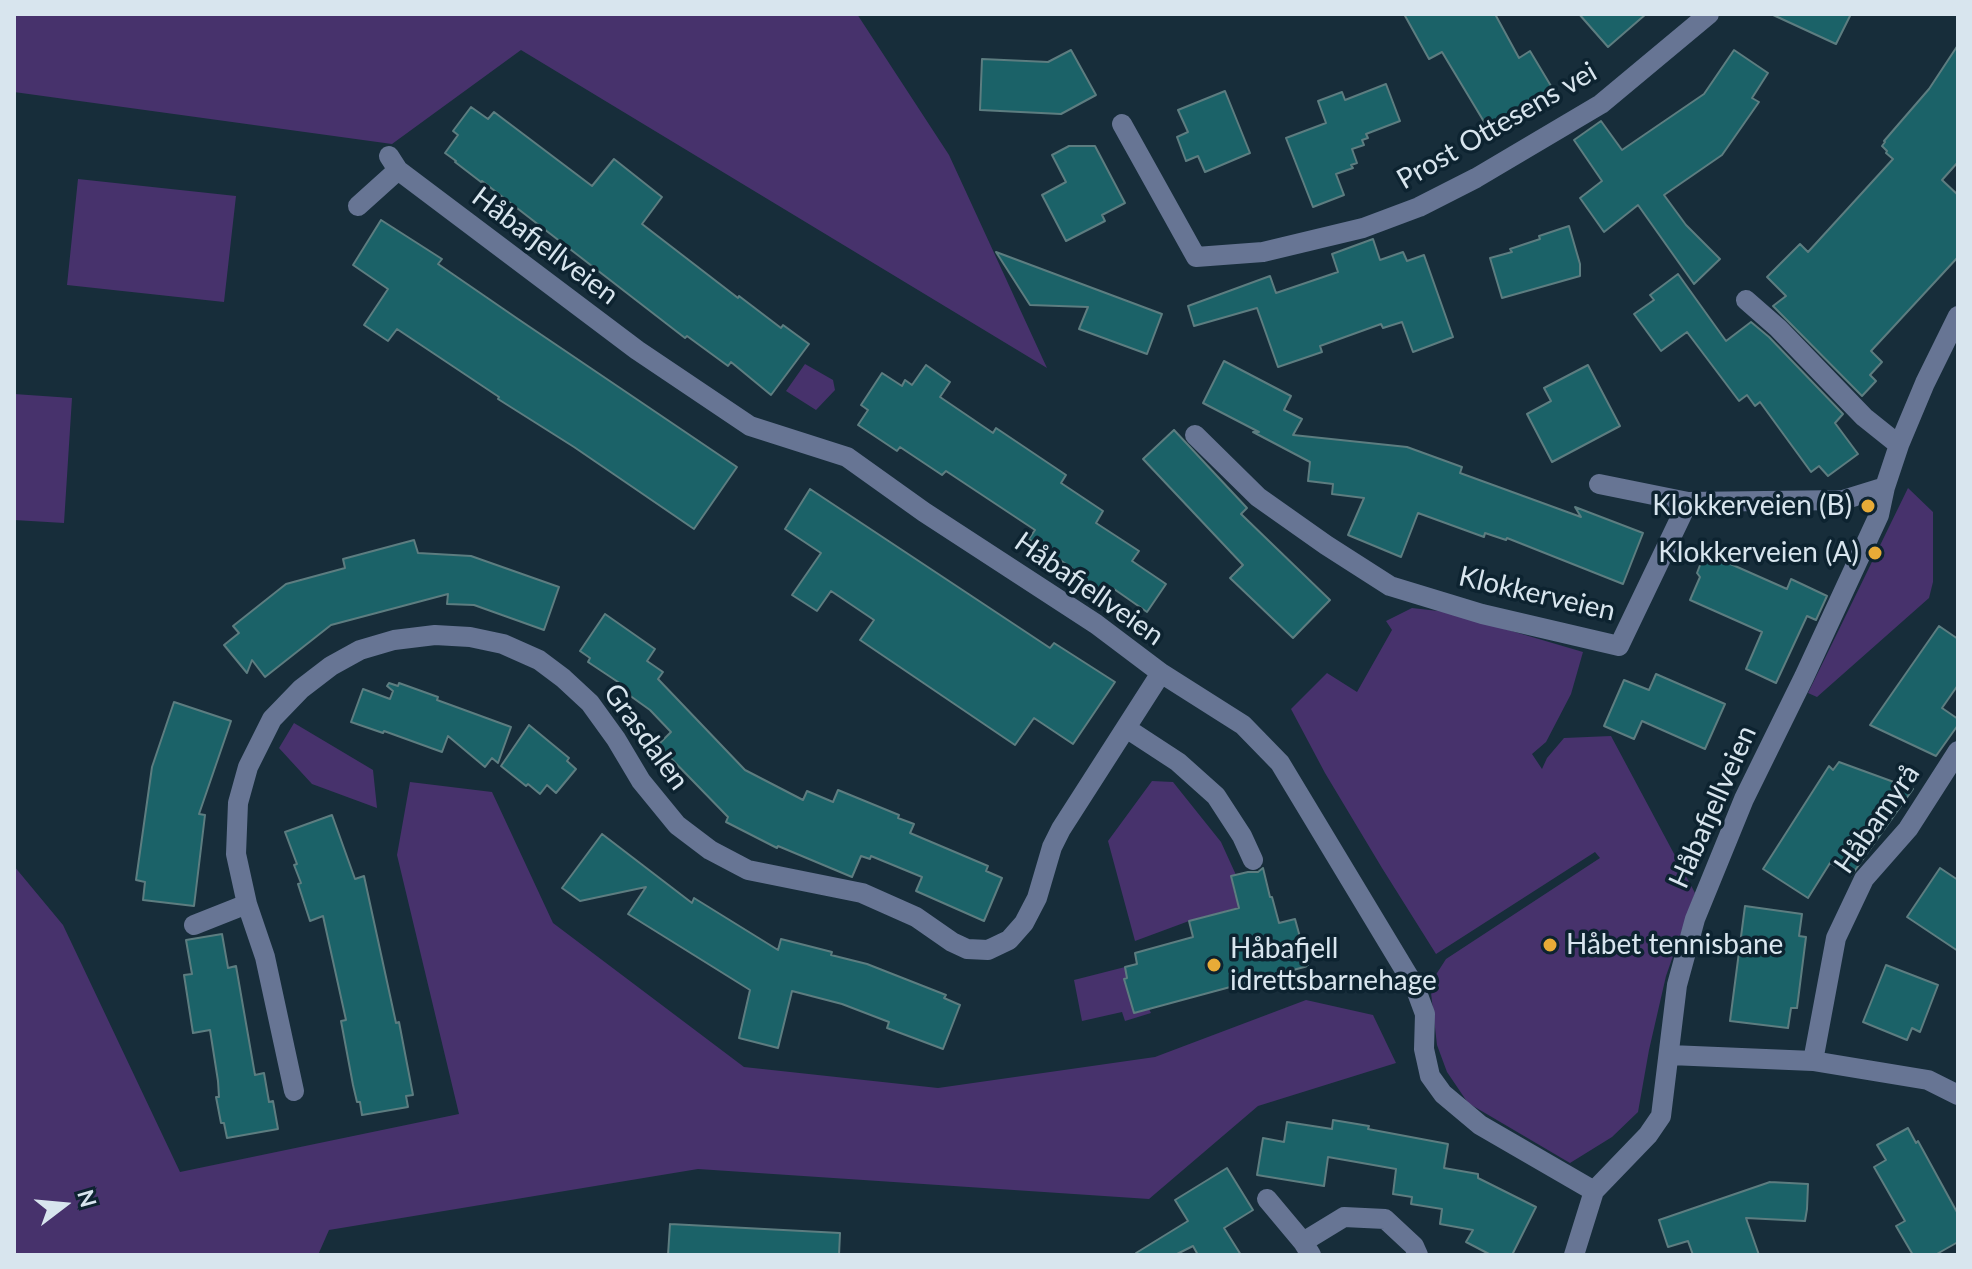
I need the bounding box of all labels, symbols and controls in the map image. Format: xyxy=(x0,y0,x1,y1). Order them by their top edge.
street label: Prost Ottesens vei xyxy=(1391,55,1603,197)
street label: Håbafjellveien xyxy=(465,180,625,312)
place label: Klokkerveien (B) xyxy=(1652,489,1852,523)
marker: Klokkerveien (B) xyxy=(1859,497,1877,515)
street label: Håbafjellveien xyxy=(1008,525,1170,653)
place label: Klokkerveien (A) xyxy=(1658,536,1859,570)
marker: Klokkerveien (A) xyxy=(1866,544,1884,562)
street label: Klokkerveien xyxy=(1455,560,1619,628)
street label: Grasdalen xyxy=(596,677,696,797)
street label: Håbafjellveien xyxy=(1662,721,1764,893)
street label: Håbamyrå xyxy=(1827,758,1927,880)
place label: Håbet tennisbane xyxy=(1566,928,1783,962)
place label: Håbafjell idrettsbarnehage xyxy=(1230,932,1437,998)
marker: Håbet tennisbane xyxy=(1541,936,1559,954)
marker: Håbafjell idrettsbarnehage xyxy=(1205,956,1223,974)
north arrow xyxy=(24,1165,104,1245)
text: N xyxy=(72,1186,103,1210)

